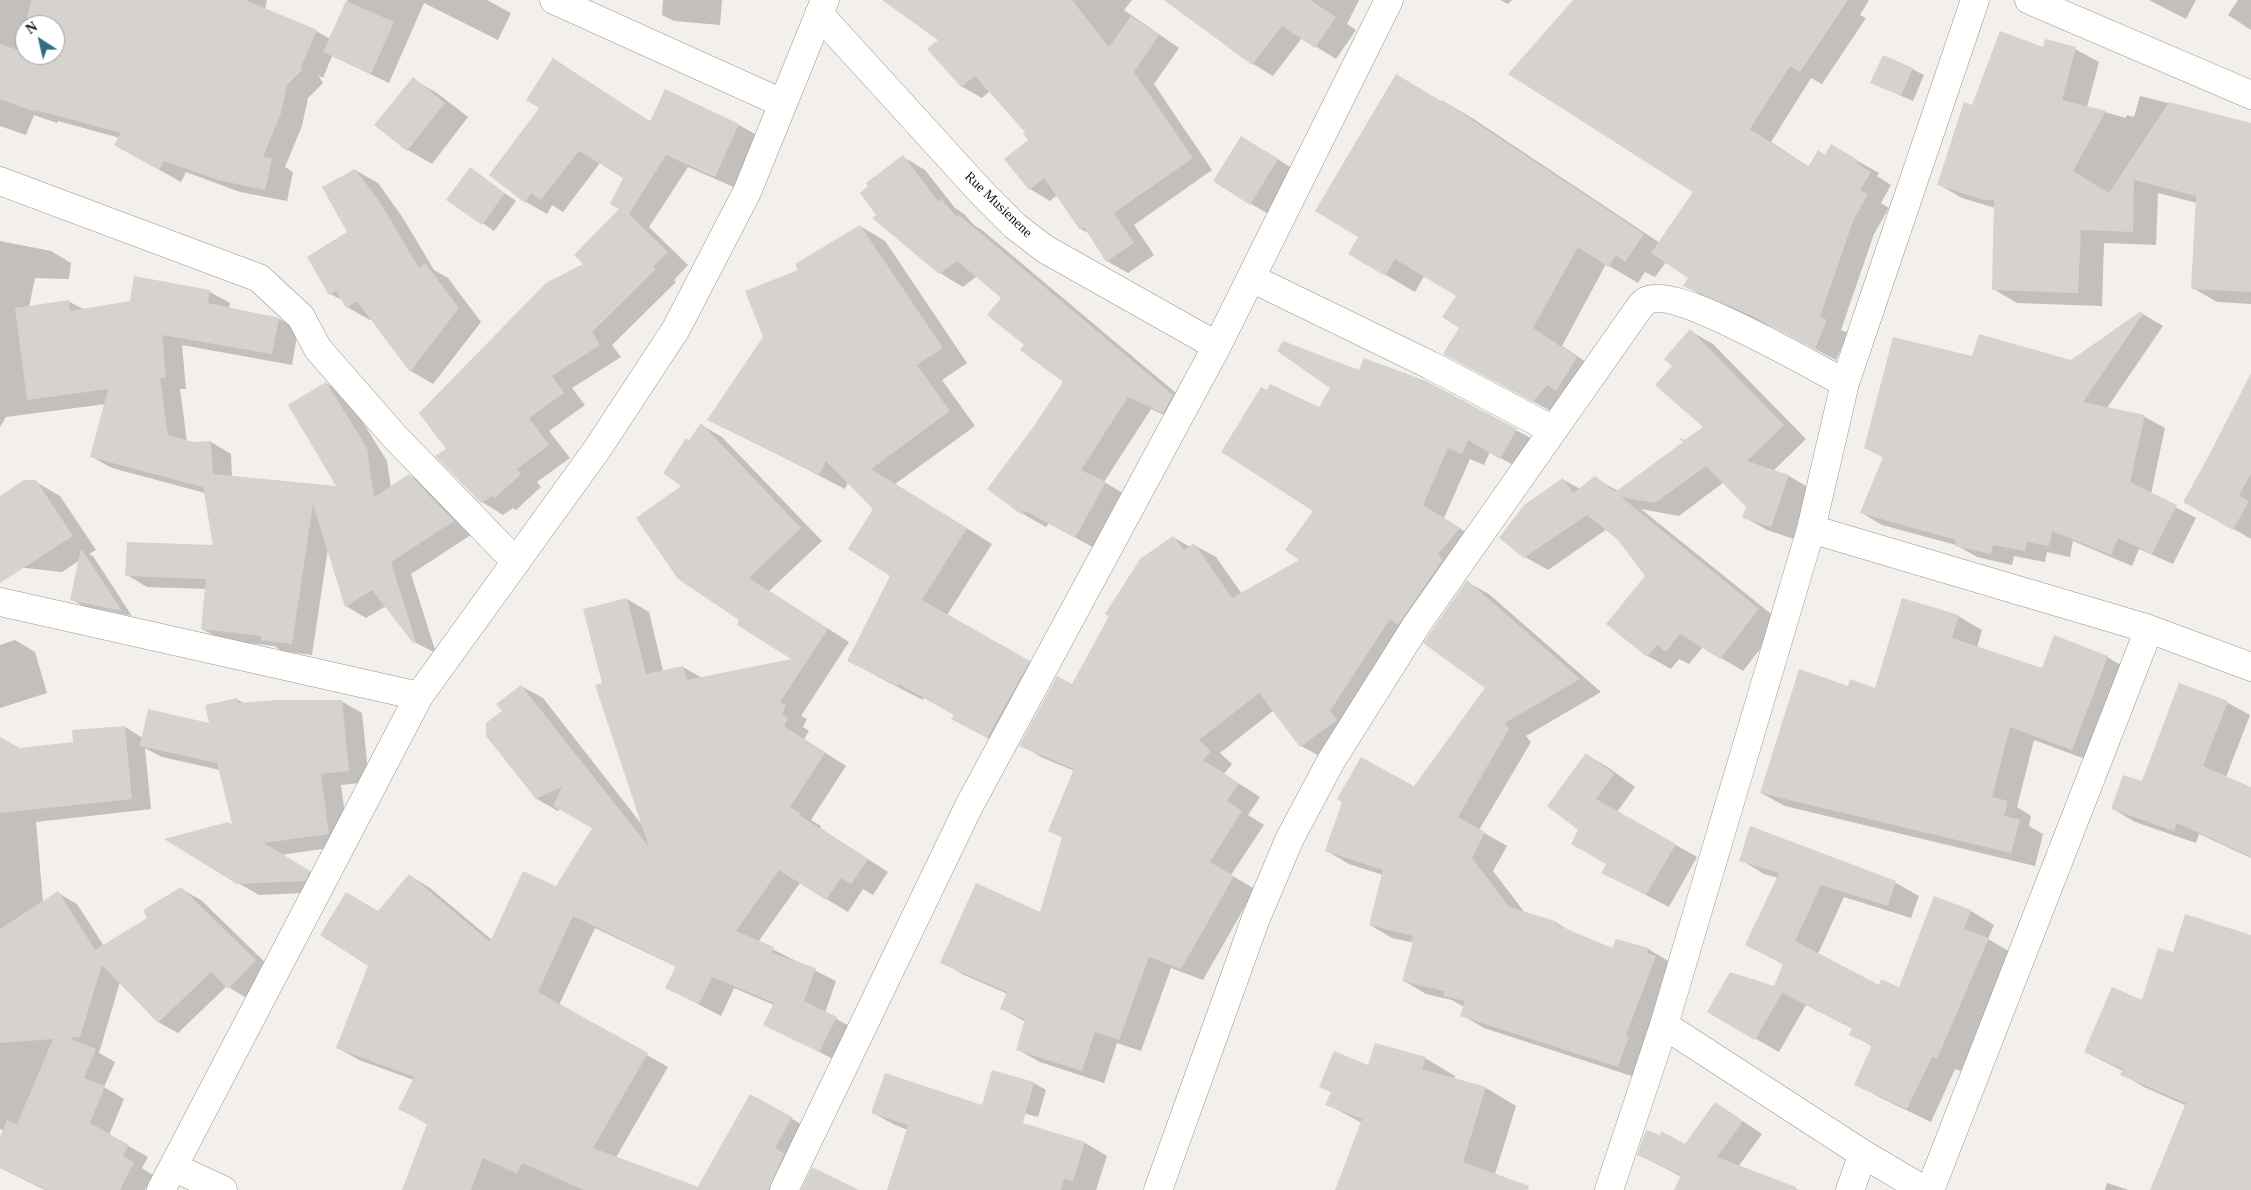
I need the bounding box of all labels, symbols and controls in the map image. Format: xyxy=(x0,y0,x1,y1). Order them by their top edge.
north arrow xyxy=(15,15,65,65)
text: N xyxy=(23,19,40,37)
street label: Rue Musienene xyxy=(961,169,1035,241)

